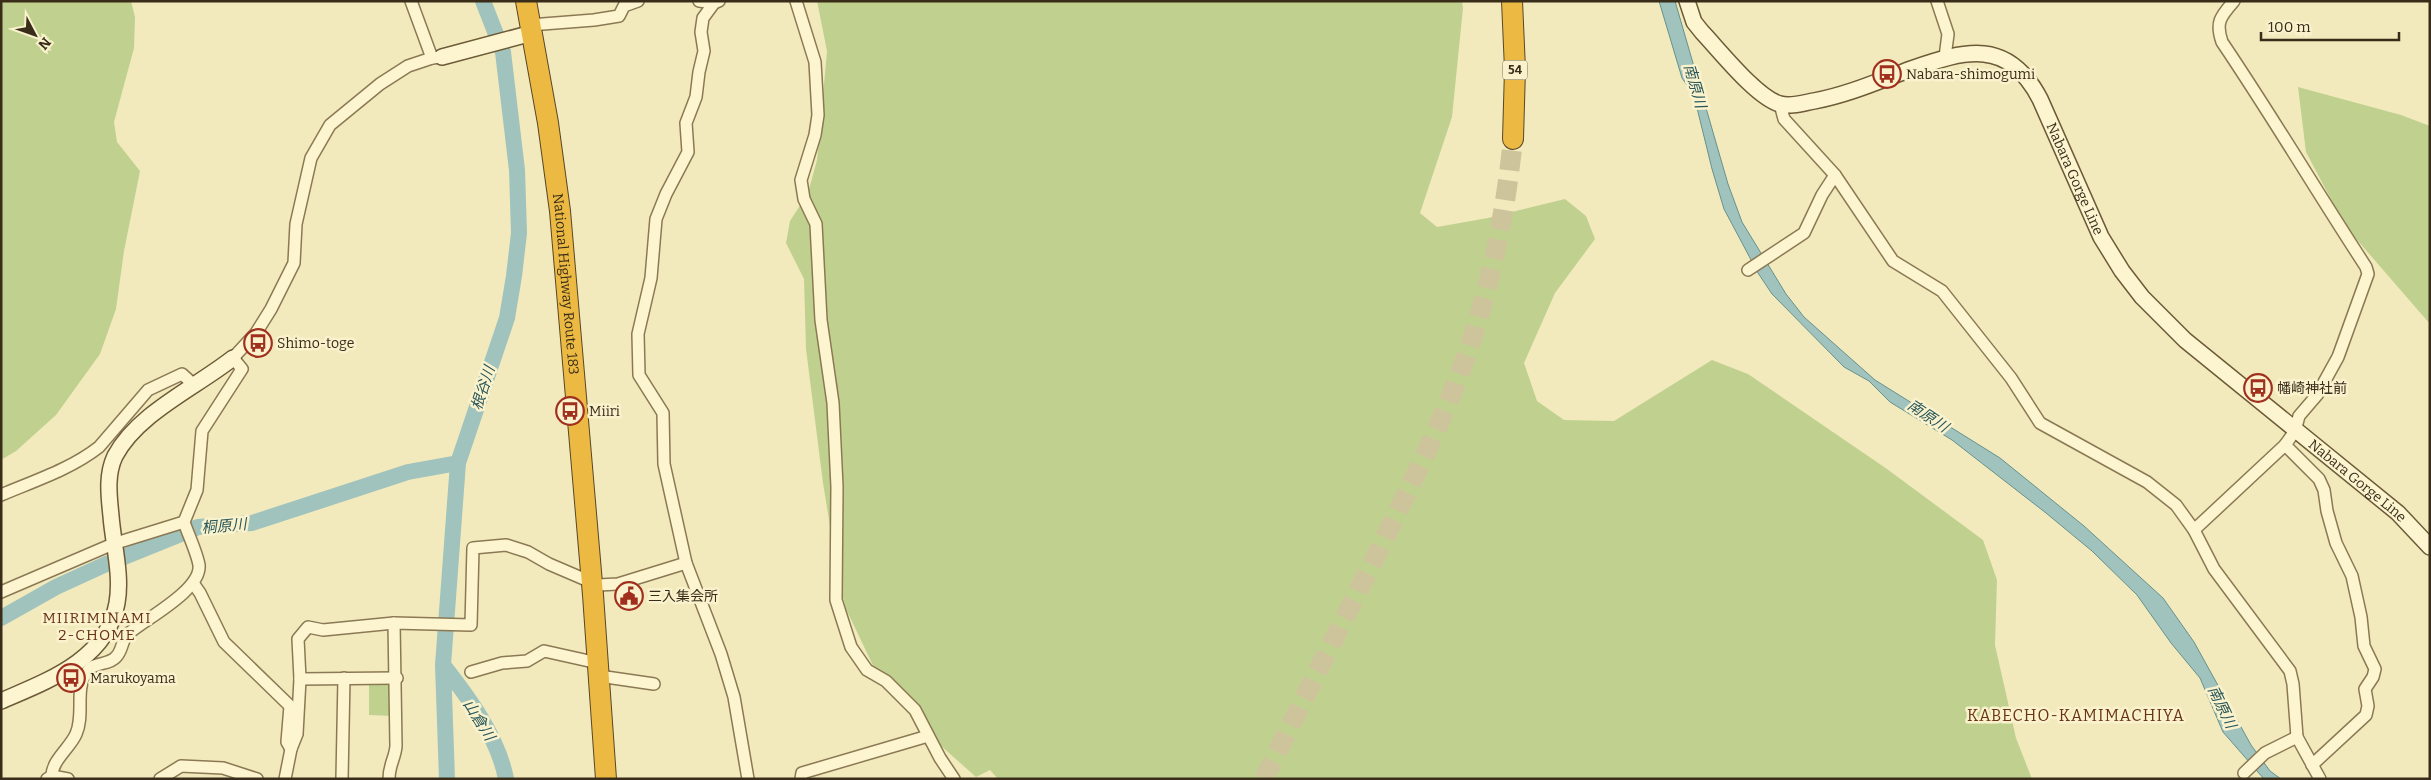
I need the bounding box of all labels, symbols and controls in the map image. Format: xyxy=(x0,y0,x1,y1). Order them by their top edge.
north arrow xyxy=(10,10,60,60)
scale bar xyxy=(2261,10,2398,42)
text: 100 m xyxy=(2268,18,2311,36)
text: N xyxy=(34,34,54,53)
bus stop icon: Nabara-shimogumi xyxy=(1872,59,1902,89)
road number: 54 xyxy=(1502,60,1528,80)
water label: 南原川 xyxy=(1680,62,1710,112)
place label: Nabara-shimogumi xyxy=(1906,66,2035,83)
street label: Nabara Gorge Line xyxy=(2042,120,2107,238)
street label: National Highway Route 183 xyxy=(549,192,582,375)
bus stop icon: Shimo-toge xyxy=(243,328,273,358)
place label: Shimo-toge xyxy=(277,335,354,352)
water label: 根谷川 xyxy=(467,362,499,412)
bus stop icon: 幡崎神社前 xyxy=(2243,373,2273,403)
place label: 幡崎神社前 xyxy=(2277,380,2347,397)
bus stop icon: Miiri xyxy=(555,396,585,426)
water label: 南原川 xyxy=(1904,396,1953,437)
place label: Miiri xyxy=(589,403,620,420)
street label: Nabara Gorge Line xyxy=(2305,436,2410,526)
water label: 桐原川 xyxy=(201,515,249,537)
public building icon: 三入集会所 xyxy=(614,581,644,611)
place label: 三入集会所 xyxy=(648,588,718,605)
district label: MIIRIMINAMI 2-CHOME xyxy=(43,609,151,644)
bus stop icon: Marukoyama xyxy=(56,663,86,693)
place label: Marukoyama xyxy=(90,670,176,687)
water label: 南原川 xyxy=(2204,683,2241,733)
water label: 山倉川 xyxy=(459,696,500,746)
district label: KABECHO-KAMIMACHIYA xyxy=(1967,706,2185,725)

